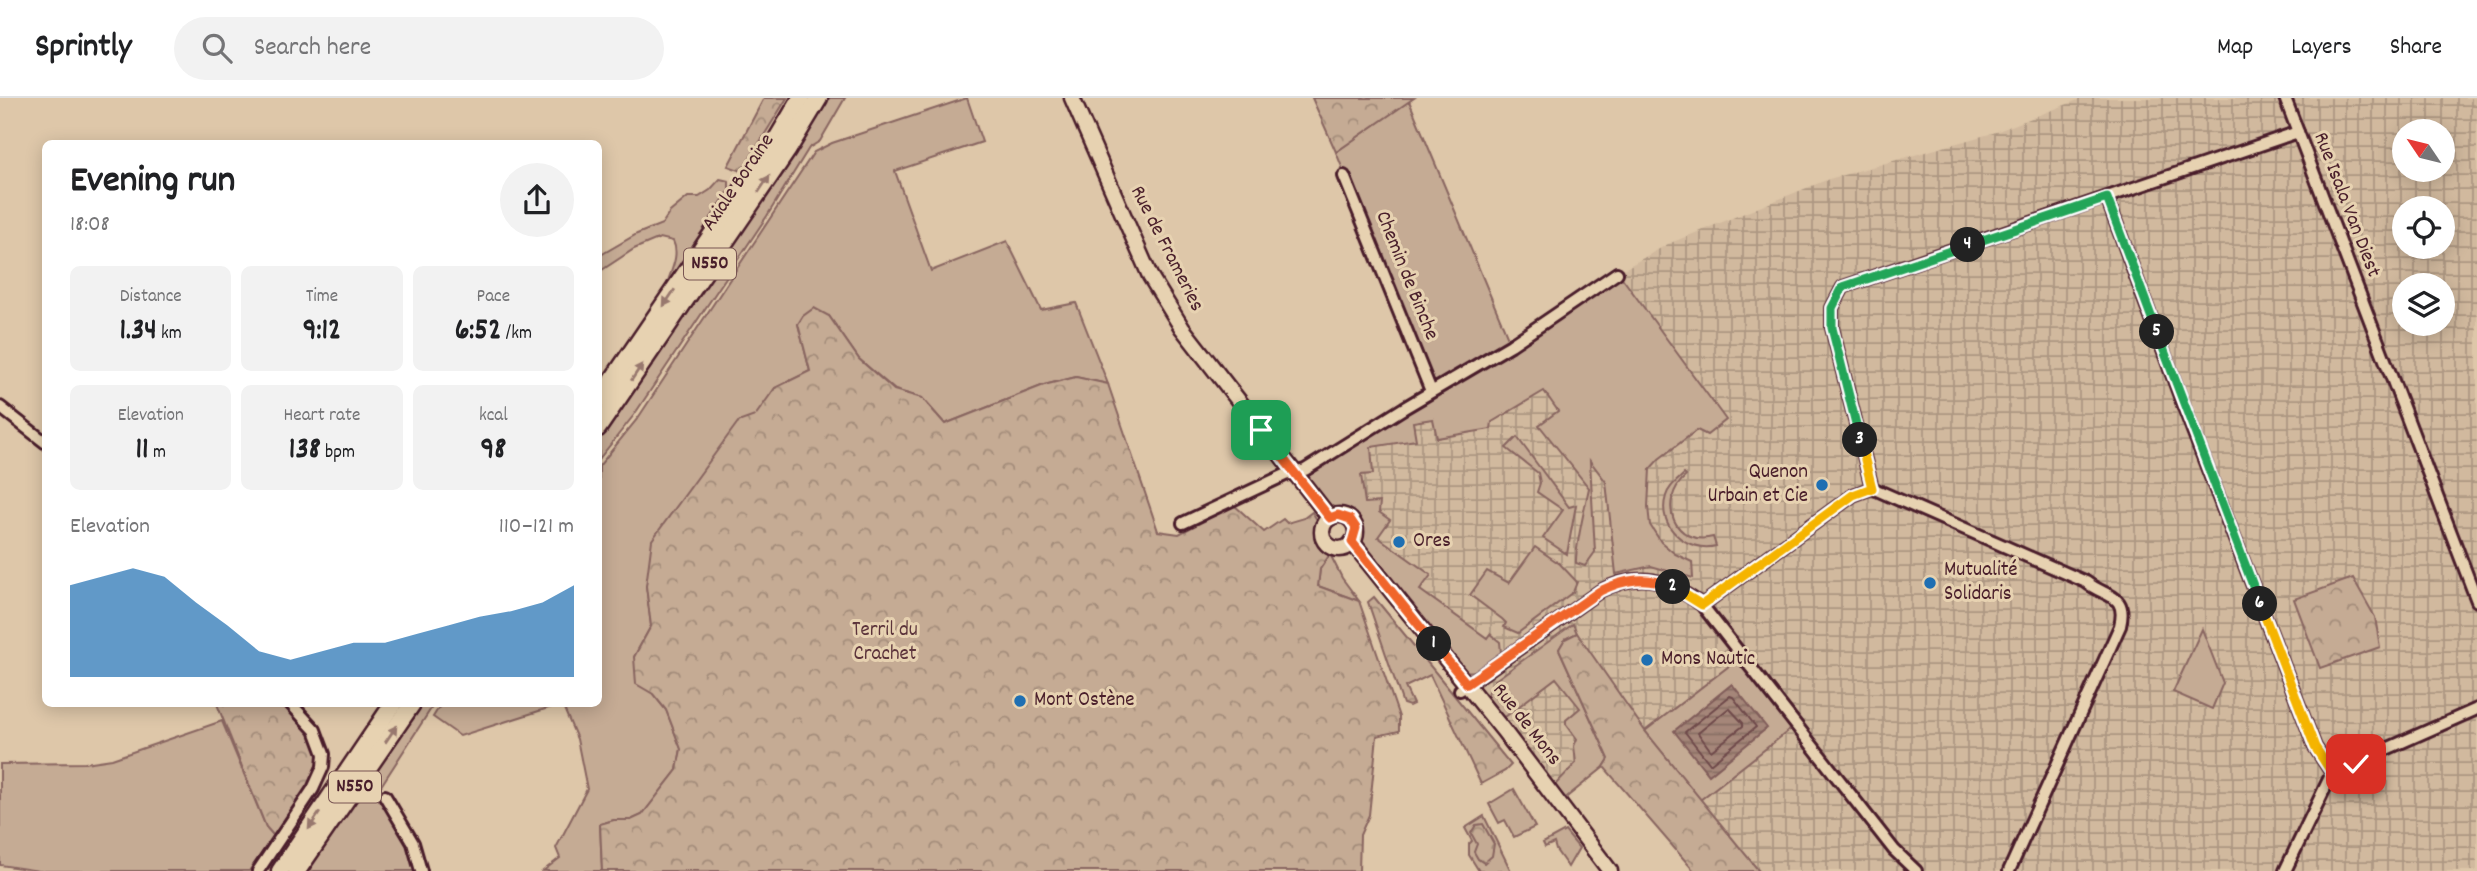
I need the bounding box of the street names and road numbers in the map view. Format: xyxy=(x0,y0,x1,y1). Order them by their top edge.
street label: Axiale Boraine xyxy=(695,128,783,238)
street label: Rue Isala Van Diest xyxy=(2305,128,2388,282)
street label: Rue de Frameries xyxy=(1121,181,1211,317)
street label: Chemin de Binche xyxy=(1366,207,1446,345)
road number: N550 xyxy=(684,248,736,280)
street label: Rue de Mons xyxy=(1484,677,1568,773)
road number: N550 xyxy=(329,772,381,802)

